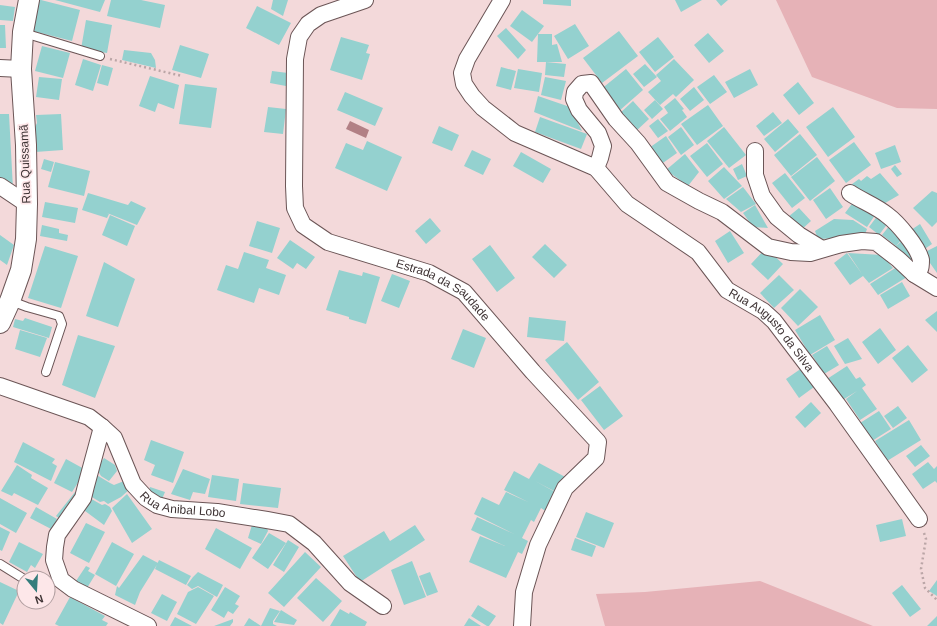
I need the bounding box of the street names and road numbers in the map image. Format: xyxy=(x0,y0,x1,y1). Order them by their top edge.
street label: Rua Quissamã xyxy=(17,124,33,204)
street label: Estrada da Saudade xyxy=(394,256,493,324)
street label: Rua Augusto da Silva xyxy=(726,286,817,375)
street label: Rua Anibal Lobo xyxy=(137,489,227,520)

